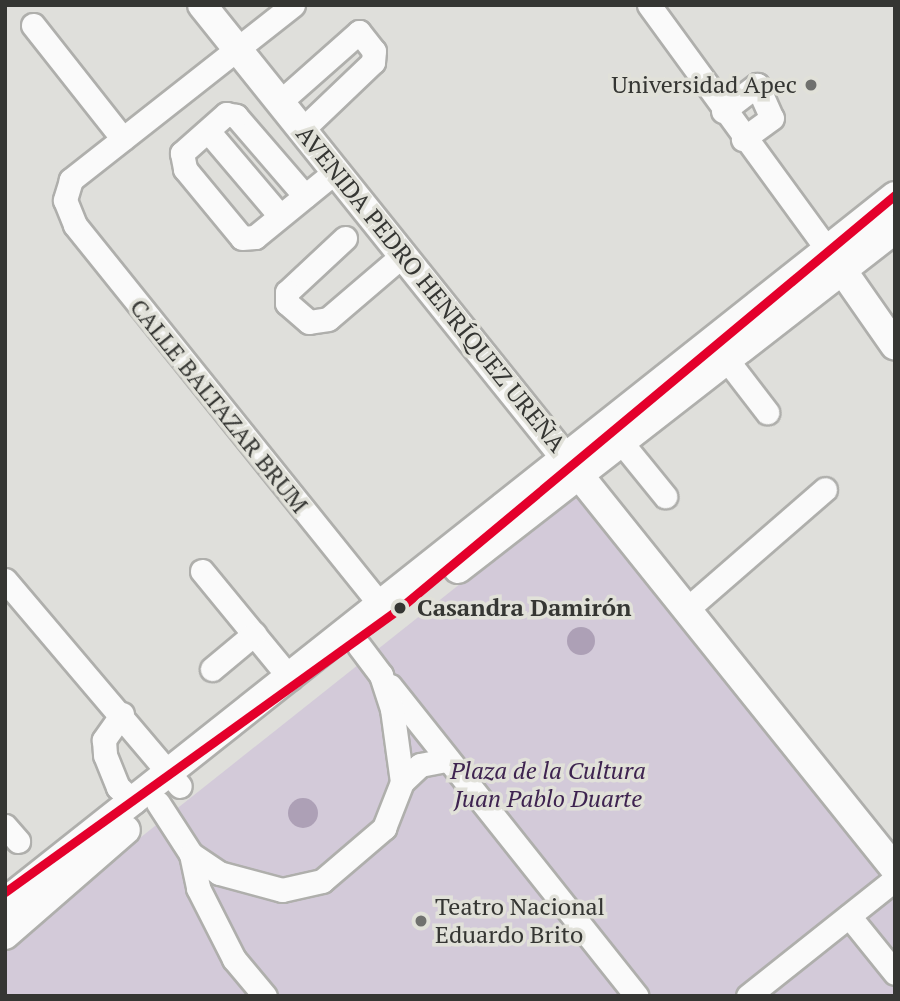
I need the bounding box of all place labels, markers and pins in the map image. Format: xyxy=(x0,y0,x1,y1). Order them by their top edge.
place label: Universidad Apec xyxy=(611,71,797,99)
marker: Universidad Apec xyxy=(803,77,819,93)
place label: Casandra Damirón xyxy=(417,594,631,622)
marker: Casandra Damirón xyxy=(389,597,411,619)
place label: Teatro Nacional Eduardo Brito xyxy=(435,893,605,949)
marker: Teatro Nacional Eduardo Brito xyxy=(413,913,429,929)

